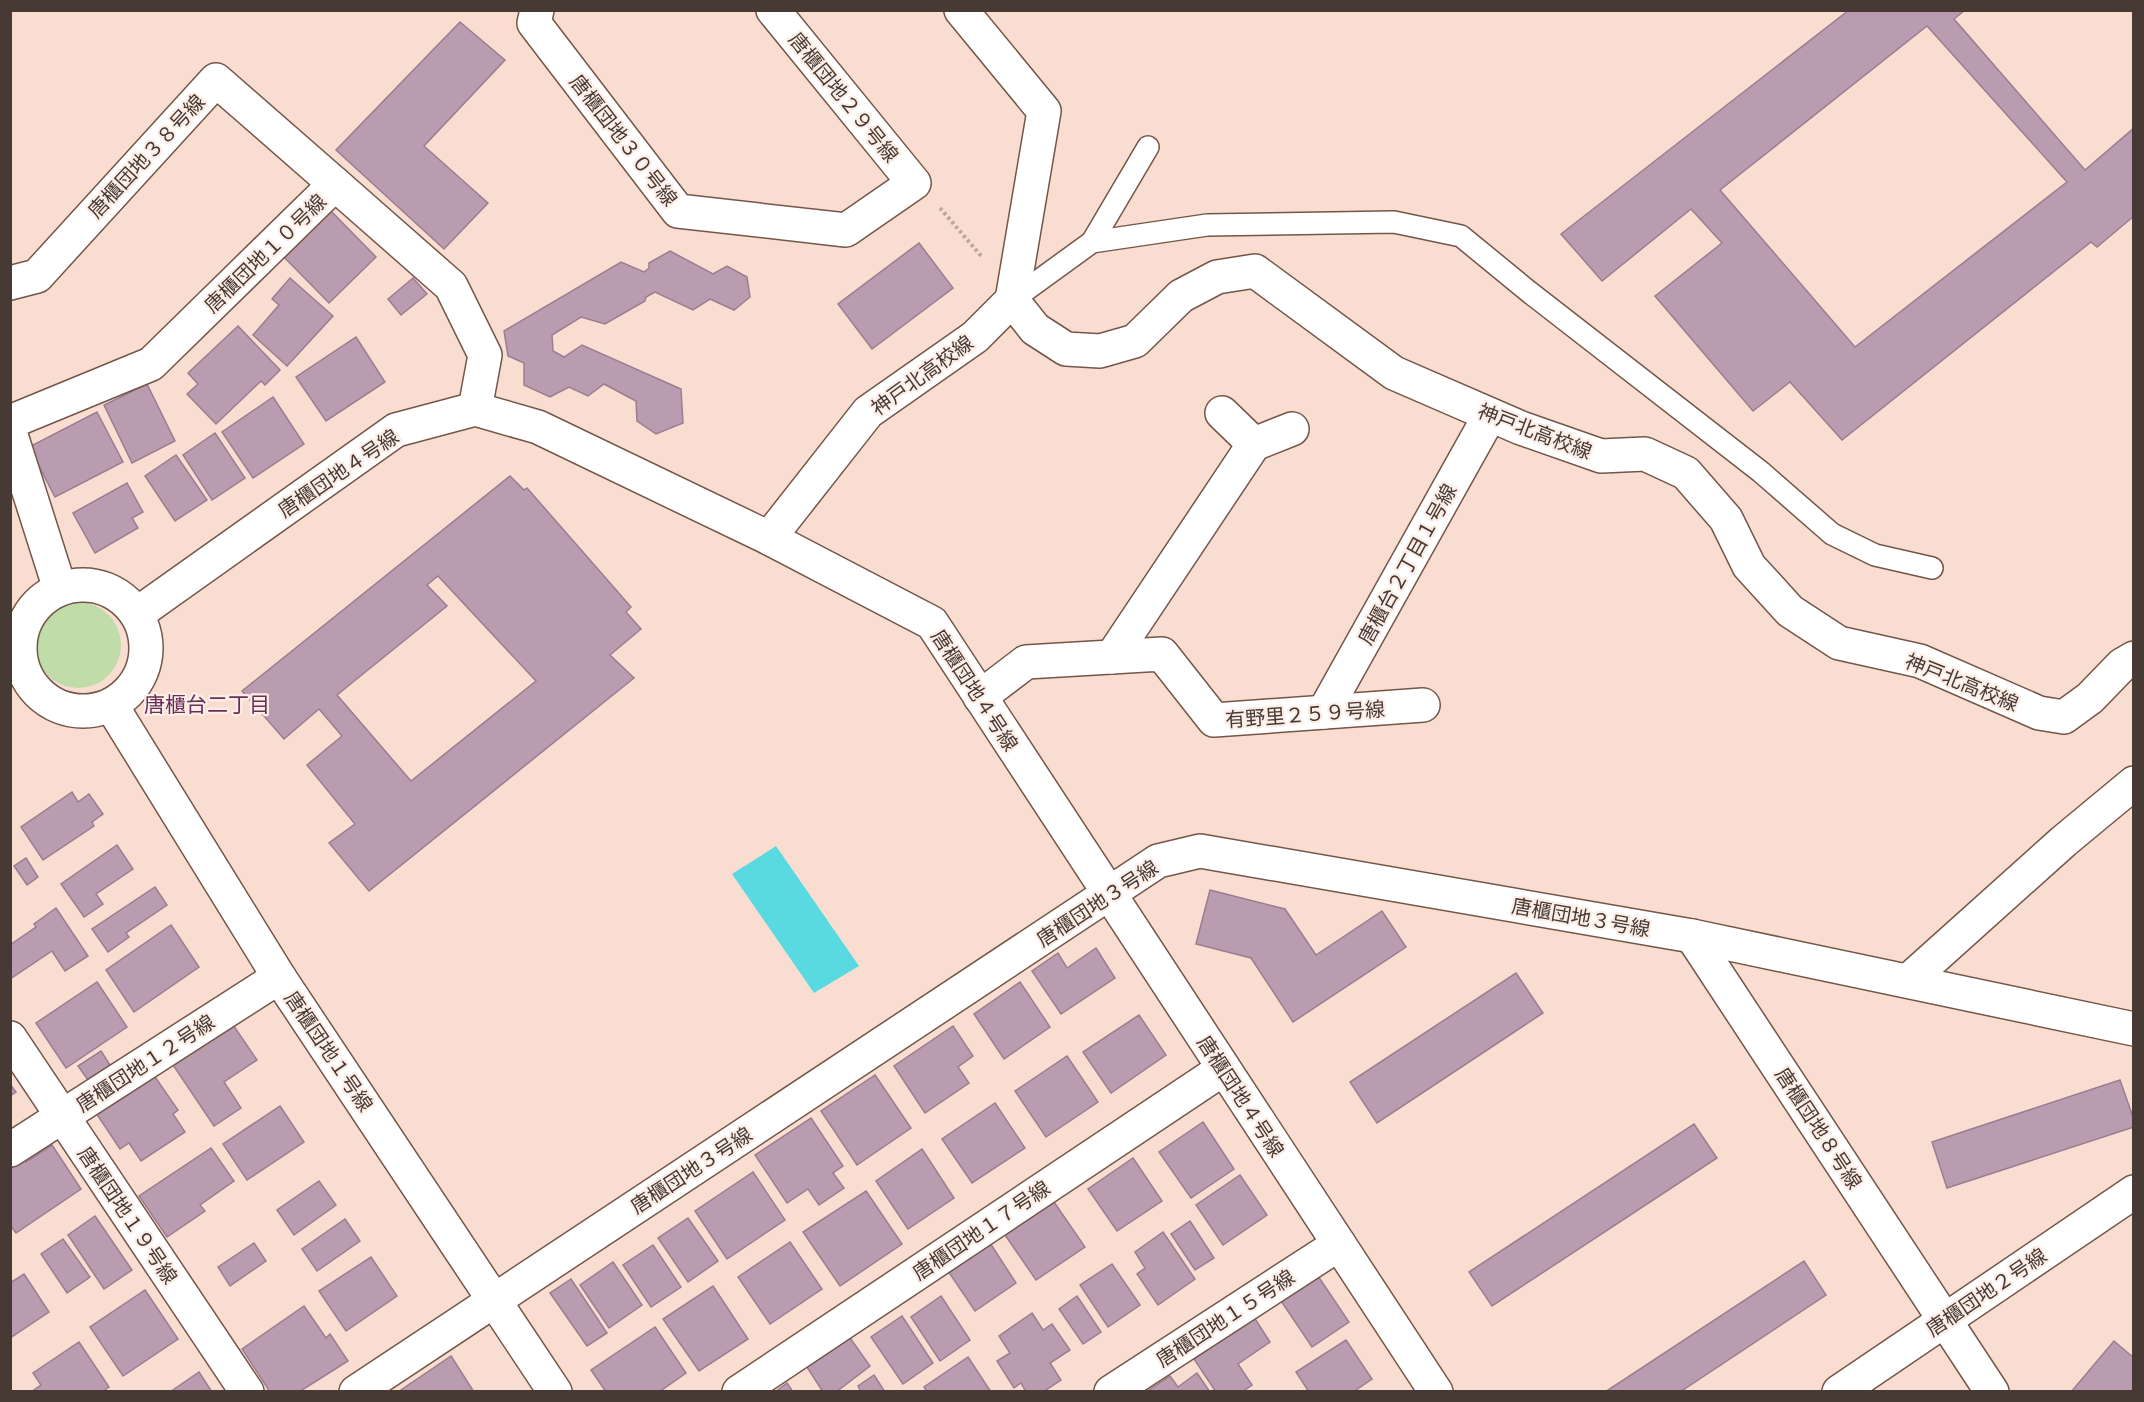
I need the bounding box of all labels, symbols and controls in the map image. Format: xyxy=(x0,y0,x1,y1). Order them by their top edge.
street label: 唐櫃団地２９号線 xyxy=(783,26,905,168)
street label: 唐櫃団地３０号線 xyxy=(564,69,684,211)
street label: 唐櫃団地３８号線 xyxy=(82,88,210,224)
street label: 唐櫃団地１０号線 xyxy=(198,188,332,318)
street label: 神戸北高校線 xyxy=(866,329,978,421)
street label: 神戸北高校線 xyxy=(1474,397,1596,465)
street label: 唐櫃団地４号線 xyxy=(272,423,404,523)
street label: 唐櫃台２丁目１号線 xyxy=(1352,479,1462,649)
street label: 唐櫃団地４号線 xyxy=(926,624,1024,756)
street label: 神戸北高校線 xyxy=(1901,647,2023,717)
district label: 唐櫃台二丁目 xyxy=(144,690,270,718)
street label: 有野里２５９号線 xyxy=(1224,695,1386,733)
street label: 唐櫃団地３号線 xyxy=(1031,854,1163,952)
street label: 唐櫃団地３号線 xyxy=(1510,892,1652,942)
street label: 唐櫃団地１号線 xyxy=(279,985,379,1117)
street label: 唐櫃団地１２号線 xyxy=(71,1008,219,1118)
street label: 唐櫃団地４号線 xyxy=(1192,1030,1290,1162)
street label: 唐櫃団地８号線 xyxy=(1770,1062,1868,1194)
street label: 唐櫃団地３号線 xyxy=(625,1121,757,1219)
street label: 唐櫃団地１９号線 xyxy=(72,1141,184,1289)
street label: 唐櫃団地１７号線 xyxy=(907,1174,1055,1286)
street label: 唐櫃団地２号線 xyxy=(1920,1242,2052,1342)
street label: 唐櫃団地１５号線 xyxy=(1151,1263,1299,1373)

